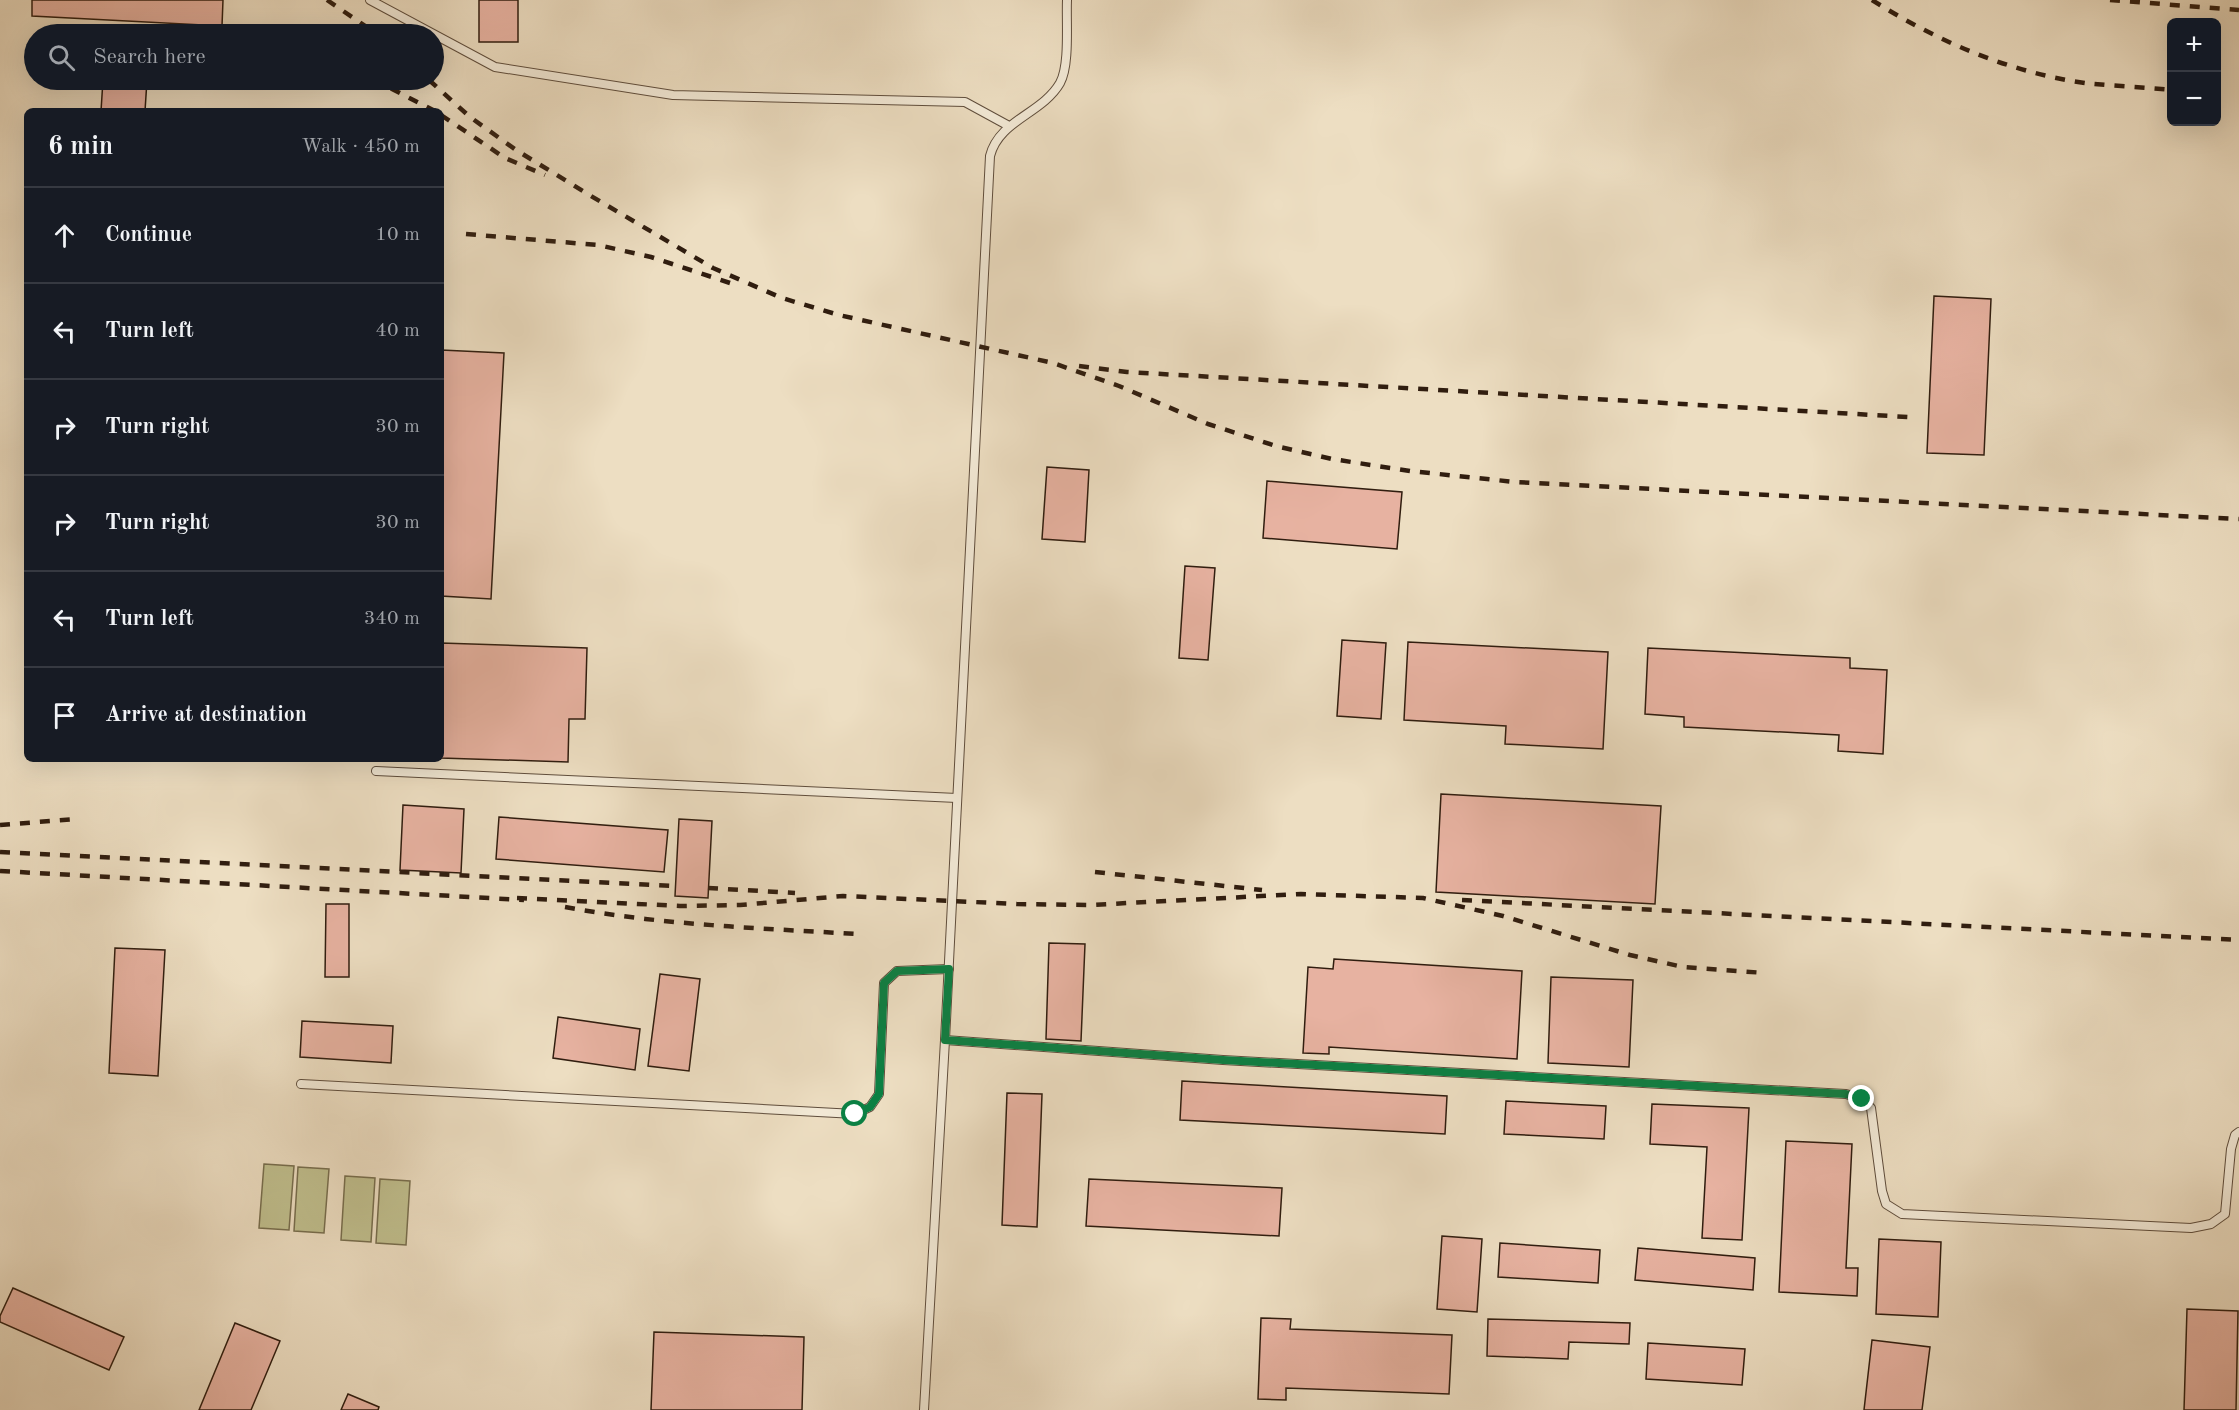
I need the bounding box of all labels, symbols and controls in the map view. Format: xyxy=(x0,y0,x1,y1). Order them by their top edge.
map controls xyxy=(2167,18,2221,126)
button: + xyxy=(2167,18,2221,72)
search box xyxy=(24,24,444,90)
icon: search xyxy=(45,41,78,74)
text: Search here xyxy=(93,46,206,68)
button: − xyxy=(2167,72,2221,126)
text: 6 min xyxy=(48,134,113,160)
text: Walk · 450 m xyxy=(301,137,420,157)
icon: ahead xyxy=(48,219,81,252)
text: Continue xyxy=(105,224,192,246)
text: 10 m xyxy=(375,225,420,245)
icon: left xyxy=(48,315,81,348)
text: Turn left xyxy=(105,320,194,342)
text: 40 m xyxy=(375,321,420,341)
icon: right xyxy=(48,411,81,444)
text: Turn right xyxy=(105,416,209,438)
text: 30 m xyxy=(375,417,420,437)
icon: right xyxy=(48,507,81,540)
text: Turn right xyxy=(105,512,209,534)
text: 30 m xyxy=(375,513,420,533)
icon: left xyxy=(48,603,81,636)
text: Turn left xyxy=(105,608,194,630)
text: 340 m xyxy=(364,609,420,629)
icon: arrive xyxy=(48,699,81,732)
text: Arrive at destination xyxy=(105,704,307,726)
route end xyxy=(1848,1085,1874,1111)
route start xyxy=(841,1100,867,1126)

